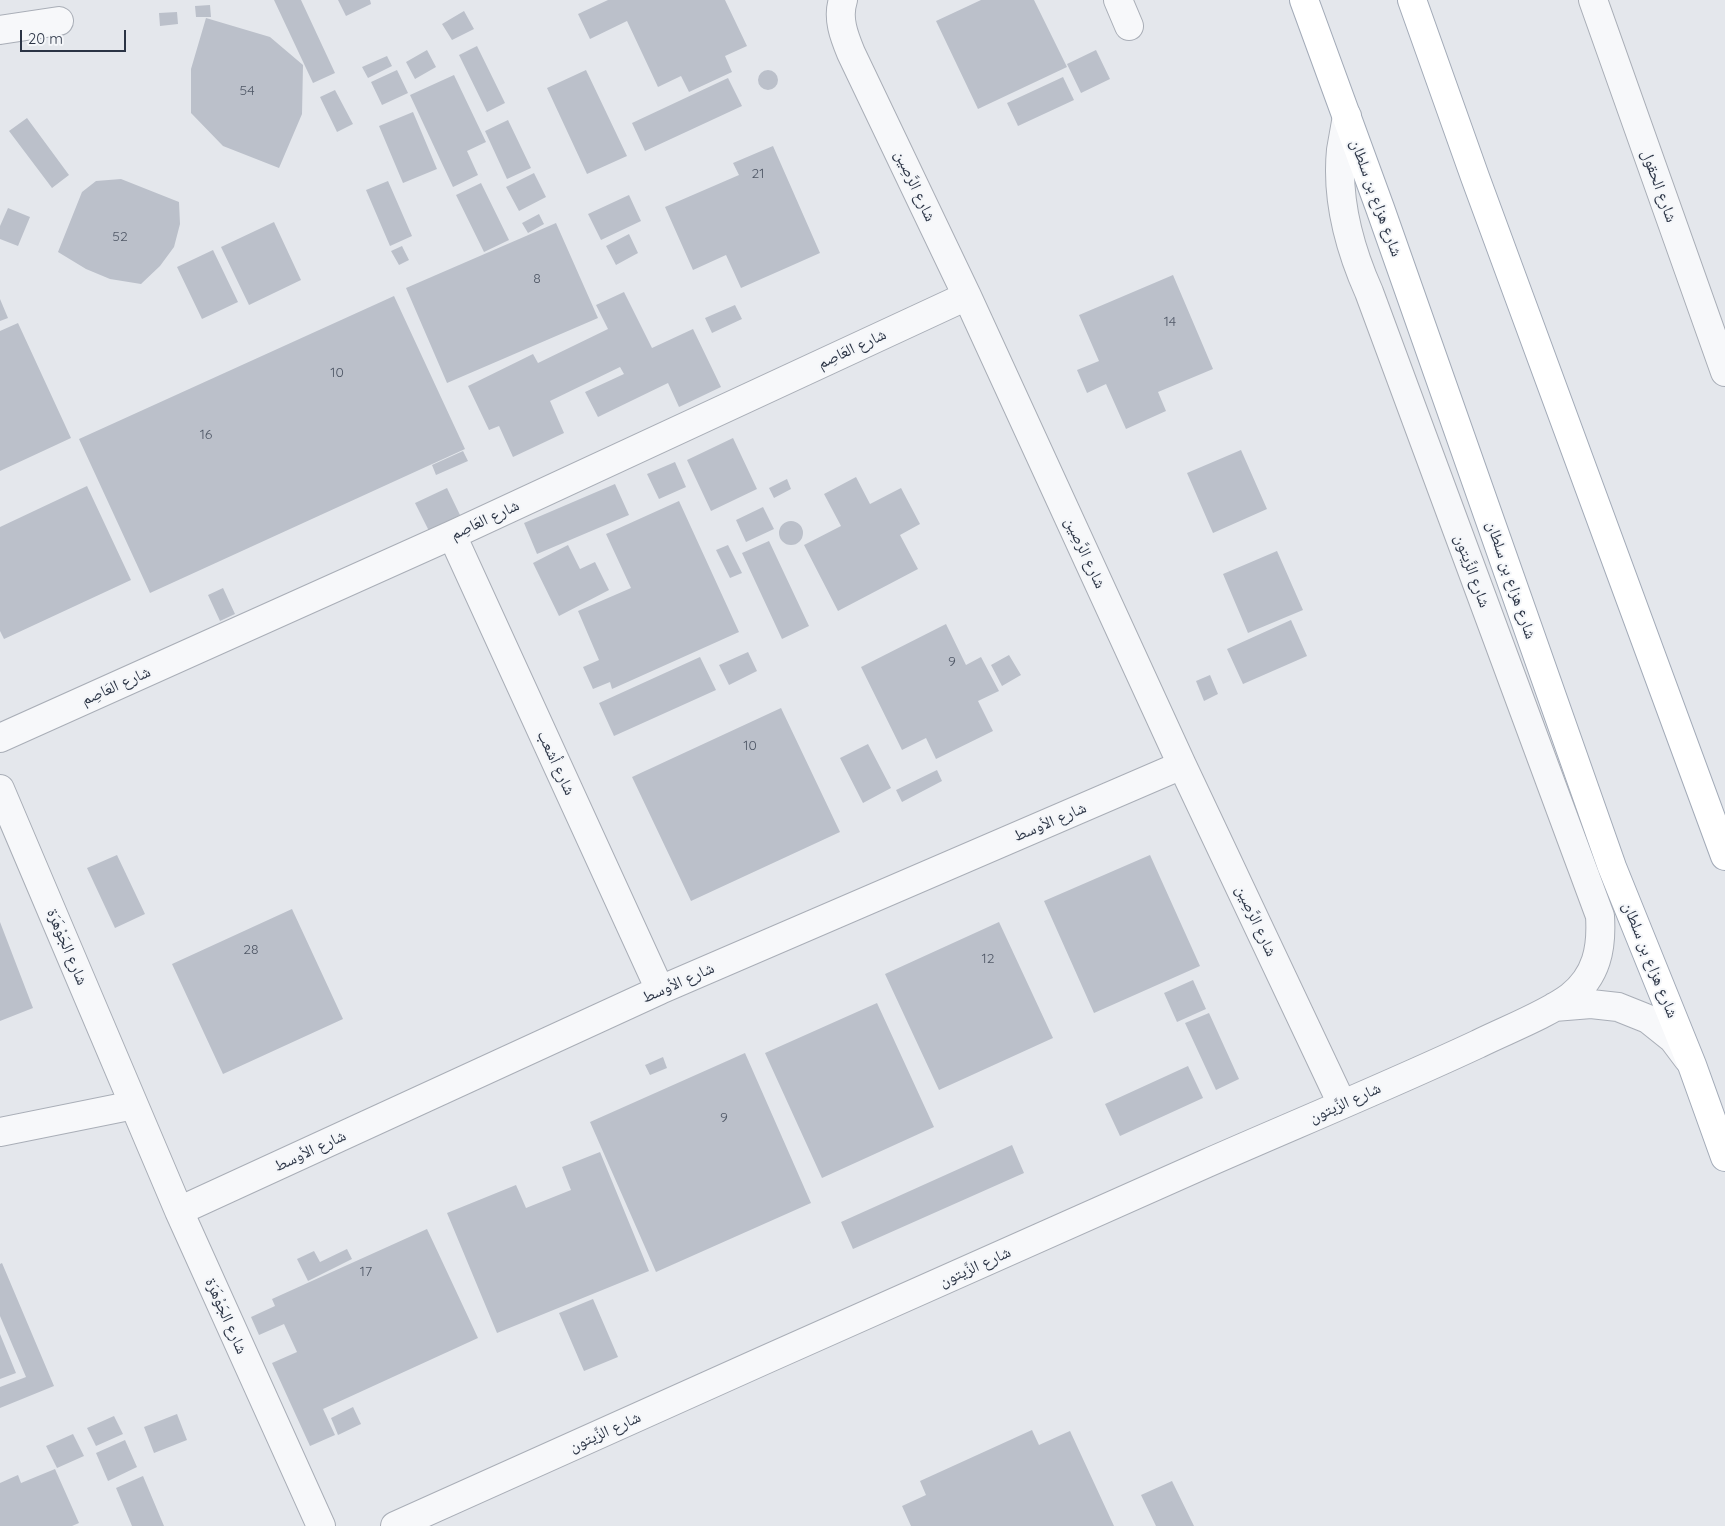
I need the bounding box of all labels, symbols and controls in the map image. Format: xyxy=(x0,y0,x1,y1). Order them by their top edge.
scale bar xyxy=(22,20,129,52)
text: 20 m xyxy=(28,29,63,48)
house number: 54 xyxy=(239,83,255,99)
street label: شارع هزاع بن سلطان xyxy=(1346,137,1406,259)
street label: شارع الرَّصِين xyxy=(890,147,940,225)
street label: شارع الحقول xyxy=(1637,147,1681,225)
house number: 21 xyxy=(752,166,764,182)
house number: 52 xyxy=(112,229,128,245)
house number: 8 xyxy=(533,271,541,287)
house number: 14 xyxy=(1164,314,1176,330)
street label: شارع العَاصِم xyxy=(815,325,889,373)
house number: 10 xyxy=(330,365,344,381)
house number: 16 xyxy=(200,427,212,443)
street label: شارع العَاصِم xyxy=(448,496,522,544)
street label: شارع الرَّصِين xyxy=(1060,514,1110,592)
street label: شارع هزاع بن سلطان xyxy=(1482,519,1540,641)
street label: شارع الزَّيتون xyxy=(1450,532,1494,610)
house number: 9 xyxy=(948,654,956,670)
street label: شارع العَاصِم xyxy=(78,662,154,710)
street label: شارع أشعب xyxy=(533,728,579,798)
house number: 10 xyxy=(743,738,757,754)
street label: شارع الأوسط xyxy=(1011,798,1089,846)
street label: شارع الرَّصِين xyxy=(1231,882,1281,960)
street label: شارع هزاع بن سلطان xyxy=(1618,899,1682,1021)
street label: شارع الجَوْهَرَة xyxy=(42,906,92,988)
house number: 28 xyxy=(243,942,259,958)
house number: 12 xyxy=(982,951,994,967)
street label: شارع الأوسط xyxy=(639,959,717,1007)
street label: شارع الزَّيتون xyxy=(1306,1079,1384,1127)
house number: 9 xyxy=(720,1110,728,1126)
street label: شارع الأوسط xyxy=(271,1126,349,1176)
street label: شارع الزَّيتون xyxy=(936,1243,1014,1291)
house number: 17 xyxy=(360,1264,372,1280)
street label: شارع الجَوْهَرَة xyxy=(201,1275,251,1357)
street label: شارع الزَّيتون xyxy=(566,1408,644,1456)

